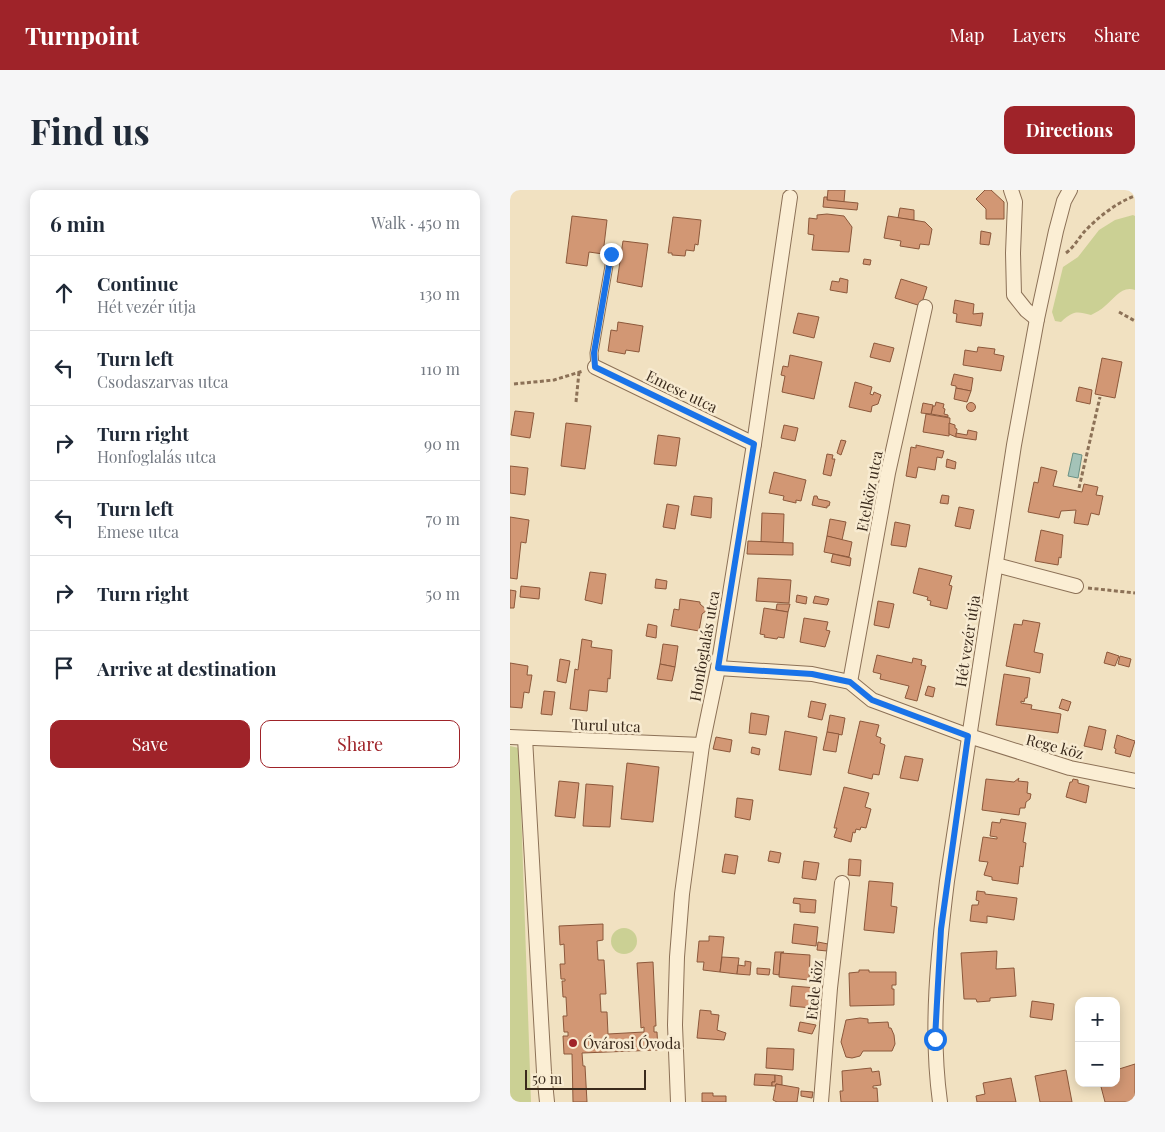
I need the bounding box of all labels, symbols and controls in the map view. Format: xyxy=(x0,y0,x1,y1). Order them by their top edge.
text: Turnpoint xyxy=(25,19,139,51)
text: Map xyxy=(949,23,984,47)
text: Layers xyxy=(1012,23,1066,47)
text: Share xyxy=(1094,23,1140,47)
button: Directions xyxy=(1004,106,1135,154)
text: Find us xyxy=(30,107,150,154)
text: 6 min xyxy=(50,209,105,237)
text: Walk · 450 m xyxy=(371,212,460,233)
route end xyxy=(600,243,623,266)
text: Continue xyxy=(97,270,178,296)
icon: ahead xyxy=(50,279,78,307)
text: 130 m xyxy=(419,283,460,304)
text: Hét vezér útja xyxy=(97,296,196,317)
text: Turn left xyxy=(97,345,174,371)
icon: left xyxy=(50,354,78,382)
text: 110 m xyxy=(420,358,460,379)
street label: Emese utca xyxy=(643,365,721,417)
text: Csodaszarvas utca xyxy=(97,371,229,392)
text: Turn right xyxy=(97,420,189,446)
icon: right xyxy=(50,429,78,457)
text: 90 m xyxy=(424,433,460,454)
text: Honfoglalás utca xyxy=(97,446,216,467)
street label: Etelköz utca xyxy=(851,448,887,533)
text: Turn left xyxy=(97,495,174,521)
icon: left xyxy=(50,504,78,532)
text: 70 m xyxy=(426,508,460,529)
text: Emese utca xyxy=(97,521,179,542)
icon: right xyxy=(50,579,78,607)
text: Turn right xyxy=(97,580,189,606)
text: 50 m xyxy=(426,583,460,604)
street label: Honfoglalás utca xyxy=(684,589,724,703)
street label: Hét vezér útja xyxy=(950,593,984,688)
icon: arrive xyxy=(50,654,78,682)
text: Arrive at destination xyxy=(97,655,277,681)
street label: Turul utca xyxy=(571,714,641,736)
button: Save xyxy=(50,720,250,768)
button: Share xyxy=(260,720,460,768)
street label: Rege köz xyxy=(1024,729,1086,763)
street label: Etele köz xyxy=(801,959,827,1021)
map controls xyxy=(1075,997,1120,1087)
button: + xyxy=(1075,997,1120,1042)
route start xyxy=(924,1028,947,1051)
place label: Óvárosi Óvoda xyxy=(583,1033,682,1053)
marker: Óvárosi Óvoda xyxy=(567,1037,579,1049)
button: − xyxy=(1075,1042,1120,1087)
scale bar xyxy=(525,1067,646,1090)
text: 50 m xyxy=(532,1069,562,1088)

